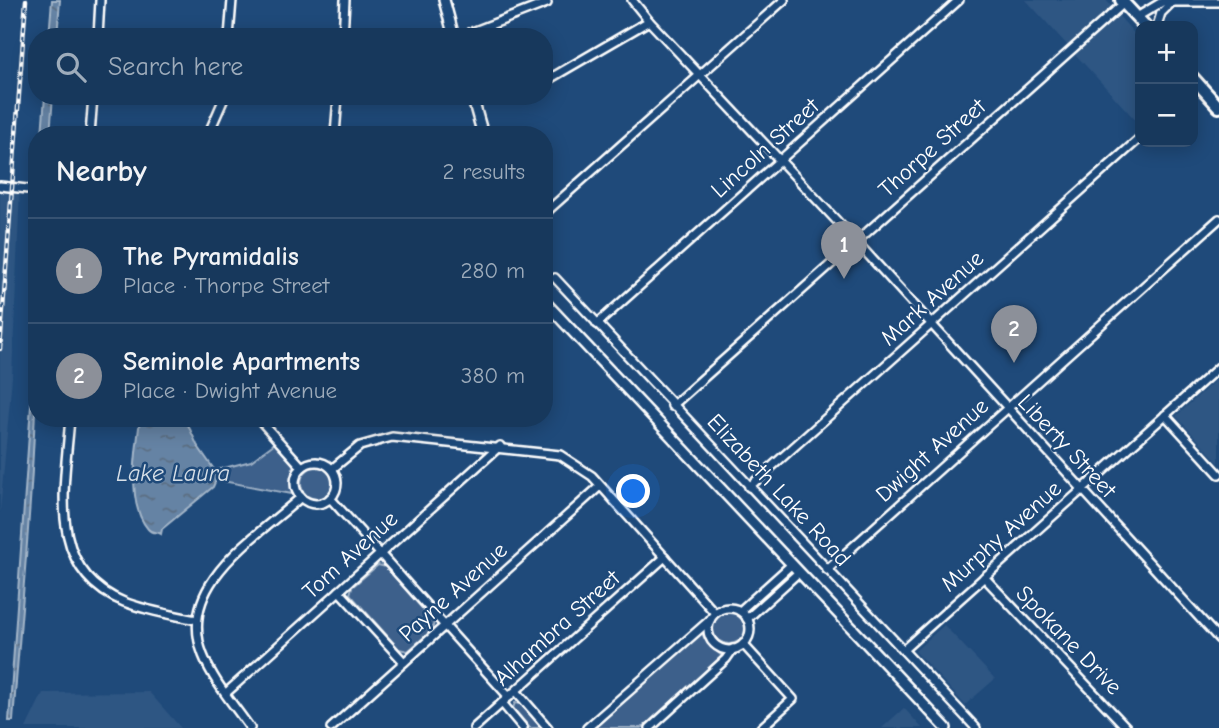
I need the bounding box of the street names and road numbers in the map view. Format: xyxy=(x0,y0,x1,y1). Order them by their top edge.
street label: Lincoln Street xyxy=(706,92,826,203)
street label: Thorpe Street xyxy=(873,92,992,203)
street label: Mark Avenue xyxy=(875,245,989,351)
street label: Liberty Street xyxy=(1012,389,1123,504)
street label: Dwight Avenue xyxy=(870,392,994,508)
street label: Elizabeth Lake Road xyxy=(701,408,857,572)
street label: Murphy Avenue xyxy=(935,475,1067,597)
street label: Tom Avenue xyxy=(297,505,403,605)
street label: Payne Avenue xyxy=(393,536,513,648)
street label: Alhambra Street xyxy=(489,564,626,691)
street label: Spokane Drive xyxy=(1010,580,1128,700)

